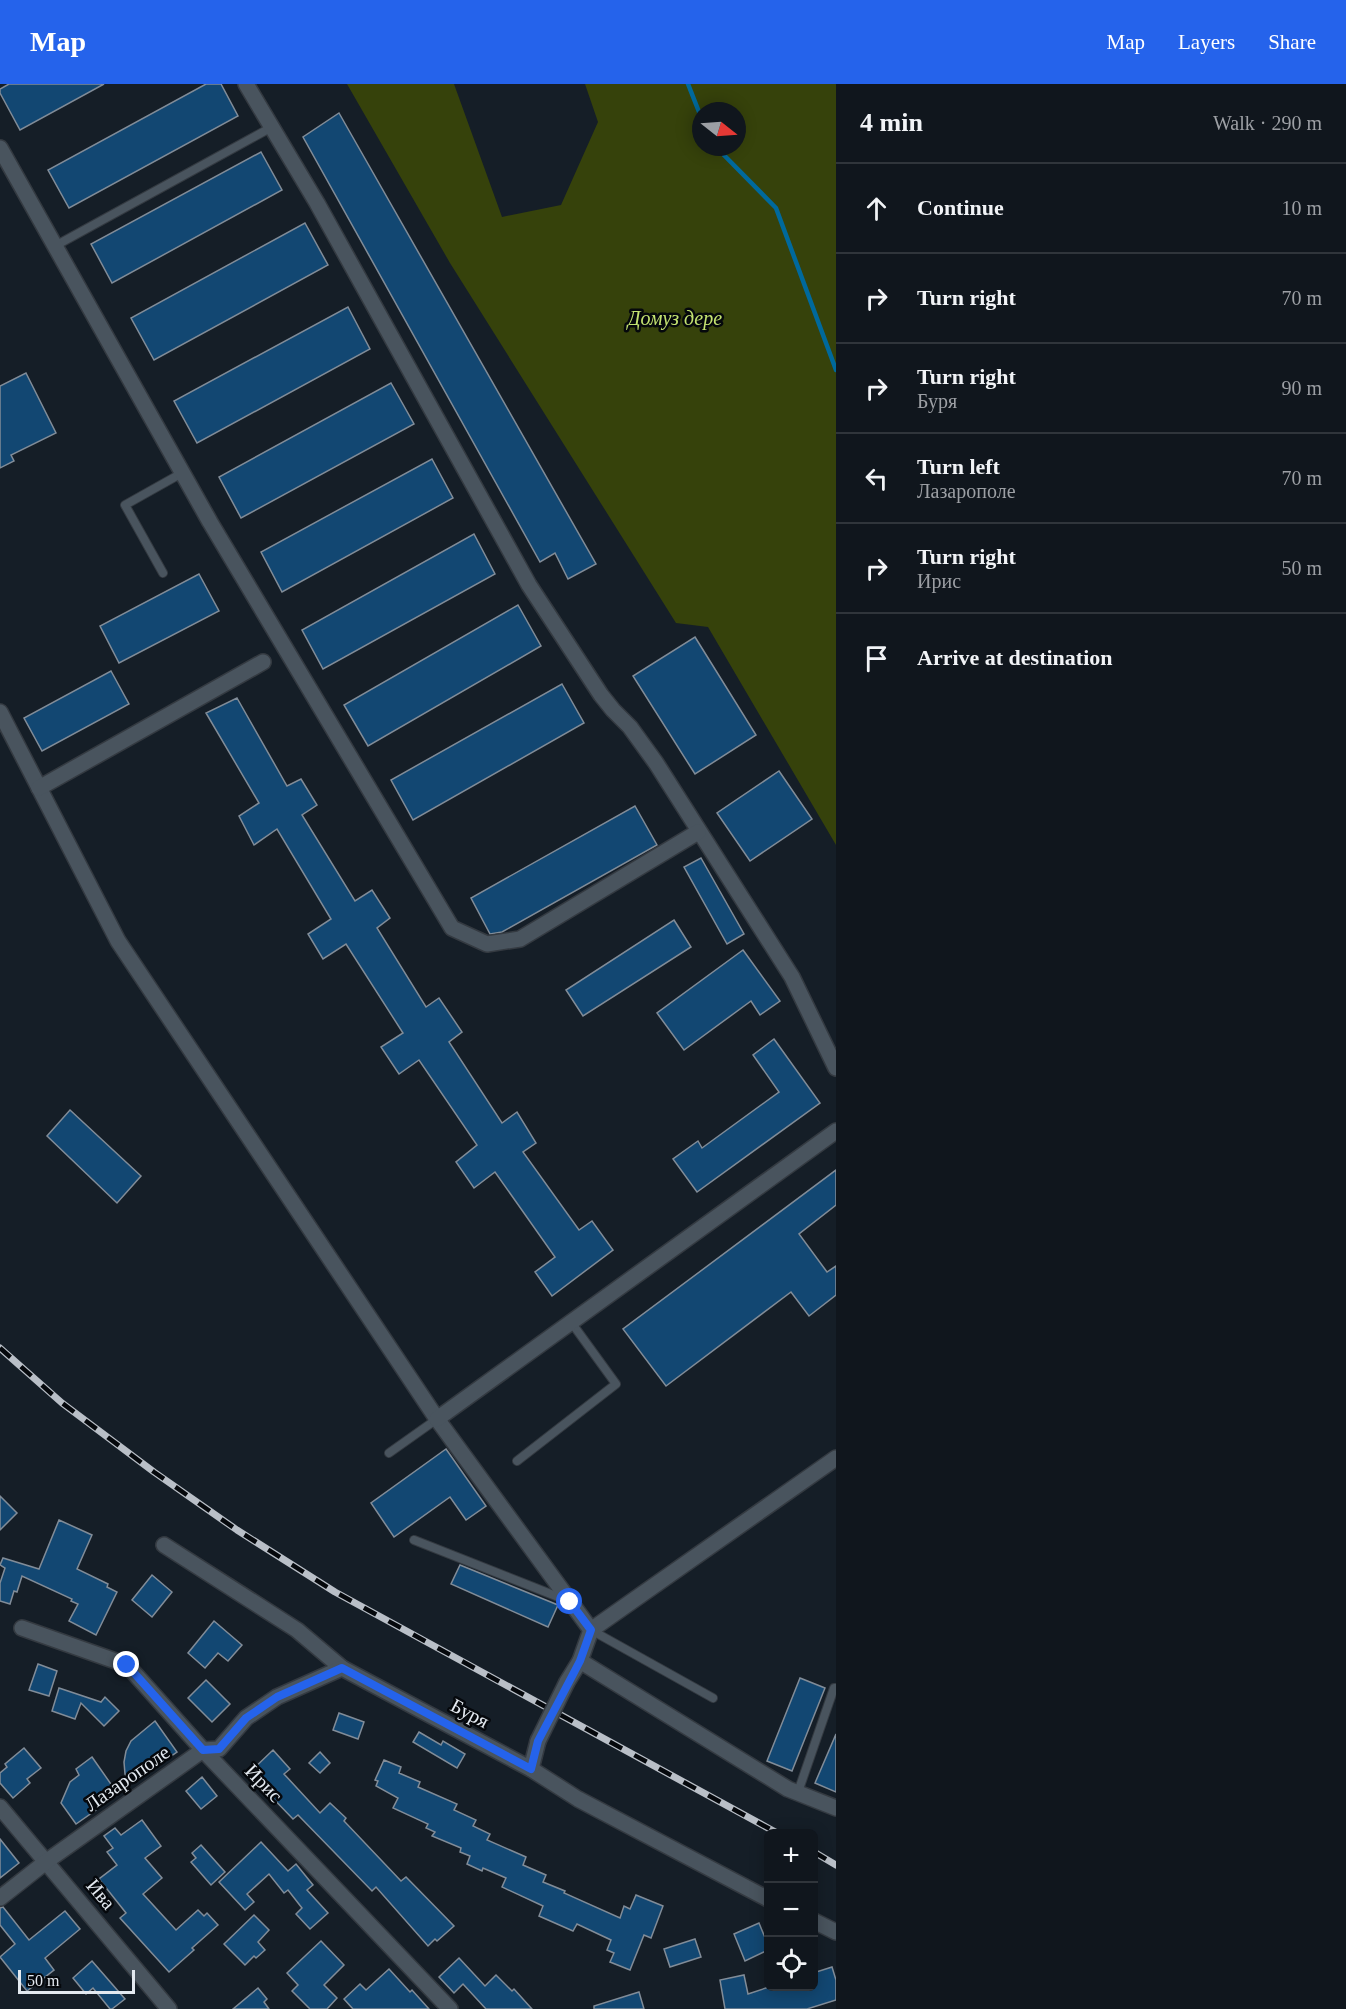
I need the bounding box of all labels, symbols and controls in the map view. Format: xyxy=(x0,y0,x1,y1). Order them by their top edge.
text: Map xyxy=(30,26,86,57)
text: Map xyxy=(1107,30,1145,54)
text: Layers xyxy=(1178,30,1235,54)
text: Share xyxy=(1268,30,1316,54)
north arrow xyxy=(692,102,746,156)
text: 4 min xyxy=(860,108,923,137)
text: Walk · 290 m xyxy=(1213,112,1322,134)
icon: ahead xyxy=(860,192,893,225)
text: Continue xyxy=(917,195,1004,220)
text: 10 m xyxy=(1281,197,1322,219)
icon: right xyxy=(860,282,893,315)
text: Turn right xyxy=(917,285,1016,310)
text: 70 m xyxy=(1281,287,1322,309)
park label: Домуз дере xyxy=(626,307,722,330)
text: Turn right xyxy=(917,364,1016,389)
icon: right xyxy=(860,372,893,405)
text: 90 m xyxy=(1281,377,1322,399)
text: Буря xyxy=(917,390,957,412)
text: Turn left xyxy=(917,454,1000,479)
icon: left xyxy=(860,462,893,495)
text: 70 m xyxy=(1281,467,1322,489)
text: Лазарополе xyxy=(917,480,1016,502)
text: Turn right xyxy=(917,544,1016,569)
icon: right xyxy=(860,552,893,585)
text: 50 m xyxy=(1281,557,1322,579)
text: Ирис xyxy=(917,570,961,592)
icon: arrive xyxy=(860,642,893,675)
text: Arrive at destination xyxy=(917,645,1113,670)
route start xyxy=(556,1588,582,1614)
route end xyxy=(113,1651,139,1677)
street label: Буря xyxy=(447,1694,493,1733)
street label: Лазарополе xyxy=(80,1741,174,1816)
street label: Ирис xyxy=(240,1760,287,1807)
map controls xyxy=(764,1829,818,1991)
button: + xyxy=(764,1829,818,1883)
street label: Ива xyxy=(82,1874,120,1914)
button: − xyxy=(764,1883,818,1937)
button: locate xyxy=(764,1937,818,1991)
scale bar xyxy=(18,1967,135,1994)
text: 50 m xyxy=(27,1972,59,1989)

